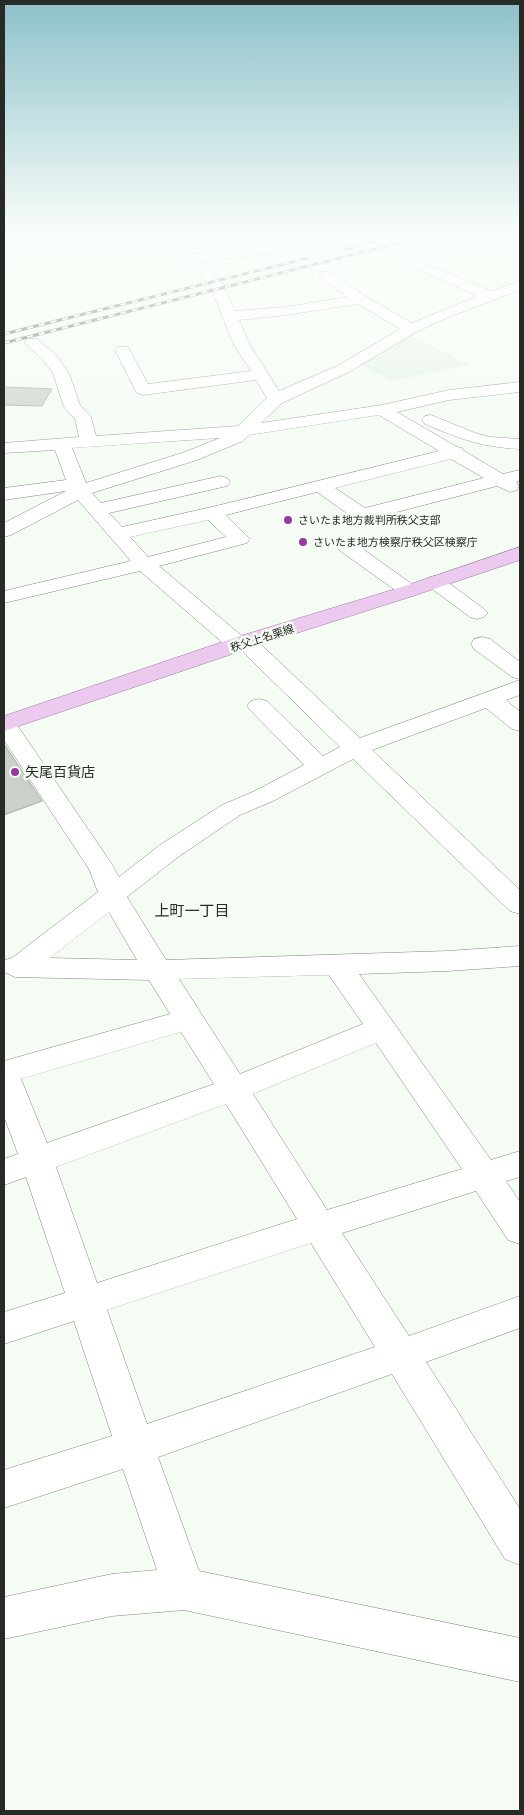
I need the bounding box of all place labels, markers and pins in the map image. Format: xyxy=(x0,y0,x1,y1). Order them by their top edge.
place label: さいたま地方裁判所秩父支部 xyxy=(298,513,441,527)
marker: さいたま地方裁判所秩父支部 xyxy=(282,514,294,526)
place label: さいたま地方検察庁秩父区検察庁 xyxy=(313,535,478,549)
marker: さいたま地方検察庁秩父区検察庁 xyxy=(297,536,309,548)
place label: 矢尾百貨店 xyxy=(25,763,95,780)
marker: 矢尾百貨店 xyxy=(9,766,21,778)

